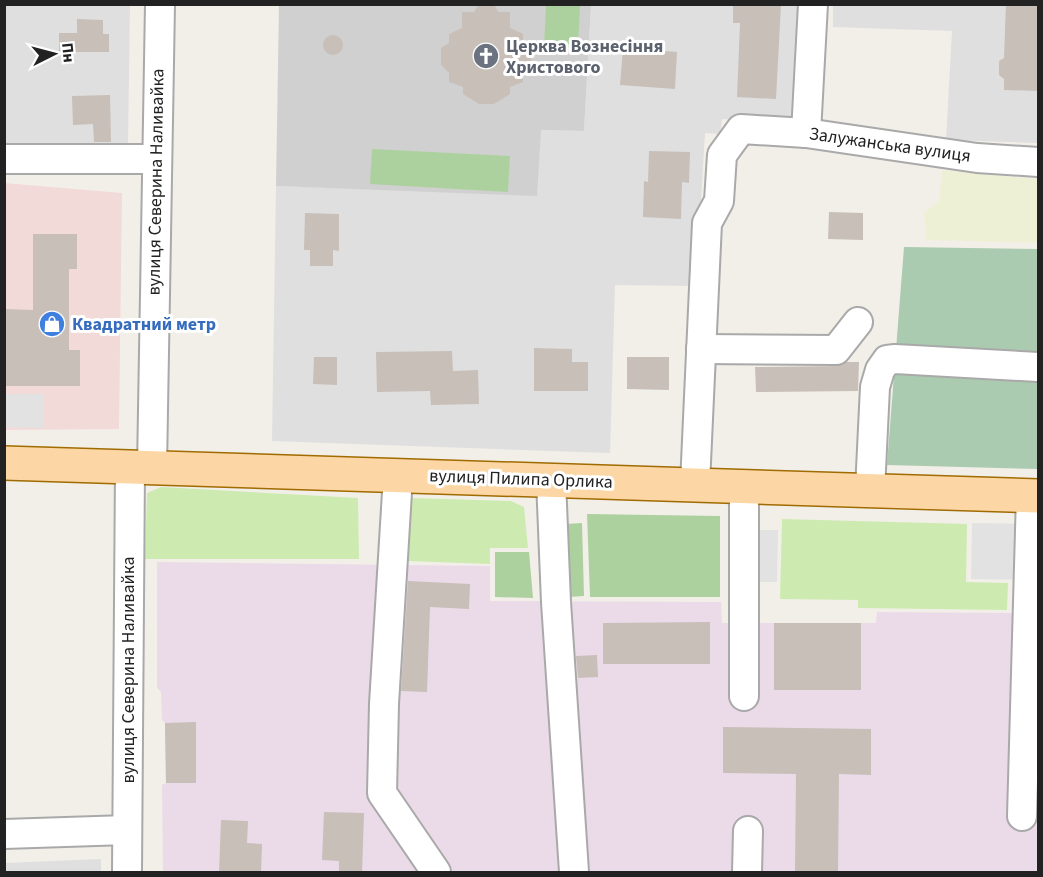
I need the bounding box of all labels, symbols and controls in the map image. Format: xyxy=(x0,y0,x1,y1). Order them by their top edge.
north arrow xyxy=(24,24,84,84)
place label: Церква Вознесіння Христового xyxy=(506,34,663,80)
text: Пн xyxy=(56,41,80,64)
church icon: Церква Вознесіння Христового xyxy=(471,41,501,71)
street label: вулиця Северина Наливайка xyxy=(142,68,170,296)
street label: Залужанська вулиця xyxy=(808,121,972,169)
shop icon: Квадратний метр xyxy=(37,309,67,339)
place label: Квадратний метр xyxy=(72,312,216,337)
street label: вулиця Пилипа Орлика xyxy=(429,463,613,495)
street label: вулиця Северина Наливайка xyxy=(116,557,141,783)

